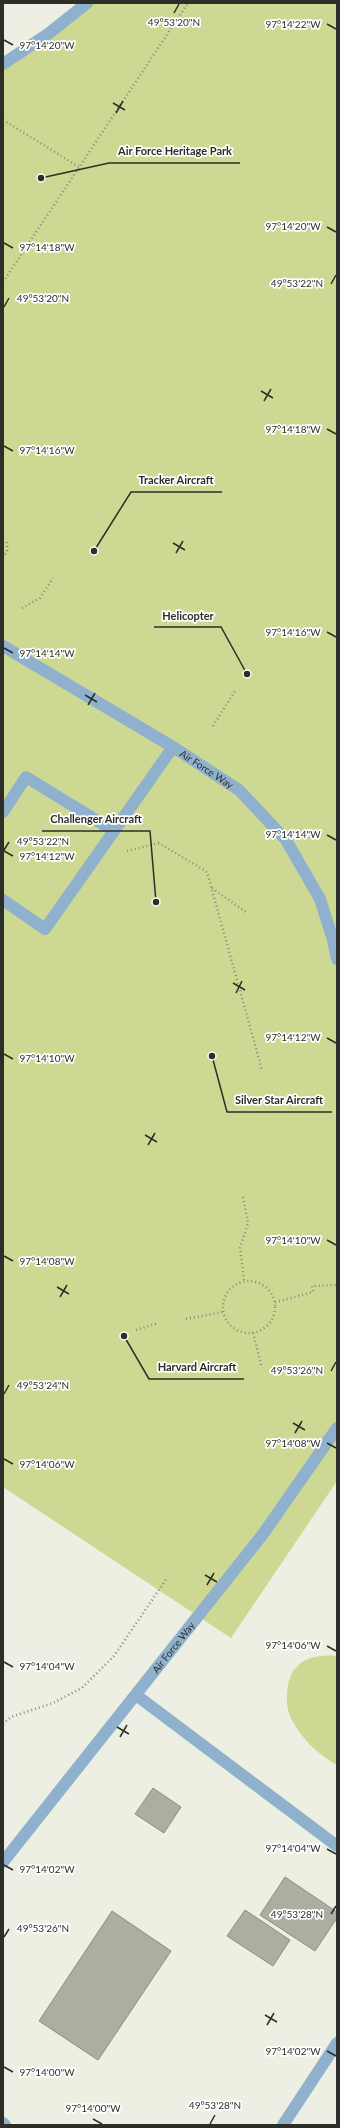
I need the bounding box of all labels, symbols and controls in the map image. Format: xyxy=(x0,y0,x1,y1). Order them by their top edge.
text: 49°53'20"N xyxy=(148,16,200,28)
text: 97°14'22"W xyxy=(265,18,321,30)
text: 97°14'20"W xyxy=(19,39,75,51)
callout: Air Force Heritage Park xyxy=(109,140,240,163)
text: Air Force Heritage Park xyxy=(117,144,232,157)
text: 97°14'20"W xyxy=(265,220,321,232)
text: 97°14'18"W xyxy=(19,241,75,253)
text: 49°53'22"N xyxy=(271,277,323,289)
text: 49°53'20"N xyxy=(17,292,69,304)
text: 97°14'18"W xyxy=(265,423,321,435)
text: 97°14'16"W xyxy=(19,444,75,456)
callout: Tracker Aircraft xyxy=(131,469,222,492)
text: Tracker Aircraft xyxy=(138,473,214,486)
callout: Helicopter xyxy=(154,604,221,627)
text: Helicopter xyxy=(162,609,215,622)
text: 97°14'16"W xyxy=(265,626,321,638)
text: 97°14'14"W xyxy=(19,647,75,659)
street label: Air Force Way xyxy=(178,747,237,791)
callout: Challenger Aircraft xyxy=(42,808,150,831)
text: Challenger Aircraft xyxy=(50,812,142,825)
text: 97°14'14"W xyxy=(265,828,321,840)
text: 49°53'22"N xyxy=(17,835,69,847)
text: 97°14'12"W xyxy=(19,850,75,862)
text: 97°14'12"W xyxy=(265,1031,321,1043)
text: 97°14'10"W xyxy=(19,1052,75,1064)
callout: Silver Star Aircraft xyxy=(227,1089,332,1112)
text: Silver Star Aircraft xyxy=(235,1093,323,1106)
text: 97°14'10"W xyxy=(265,1234,321,1246)
text: 97°14'08"W xyxy=(19,1255,75,1267)
callout: Harvard Aircraft xyxy=(149,1356,244,1379)
text: Harvard Aircraft xyxy=(158,1360,237,1373)
text: 49°53'26"N xyxy=(271,1364,323,1376)
text: 49°53'24"N xyxy=(17,1379,69,1391)
text: 97°14'08"W xyxy=(265,1437,321,1449)
text: 97°14'06"W xyxy=(19,1458,75,1470)
street label: Air Force Way xyxy=(149,1619,198,1675)
text: 97°14'06"W xyxy=(265,1639,321,1651)
text: 97°14'04"W xyxy=(19,1660,75,1672)
text: 97°14'04"W xyxy=(265,1842,321,1854)
text: 97°14'02"W xyxy=(19,1863,75,1875)
text: 49°53'28"N xyxy=(271,1908,323,1920)
text: 49°53'26"N xyxy=(17,1922,69,1934)
text: 97°14'02"W xyxy=(265,2045,321,2057)
text: 97°14'00"W xyxy=(19,2066,75,2078)
text: 49°53'28"N xyxy=(189,2099,241,2111)
text: 97°14'00"W xyxy=(65,2102,121,2114)

